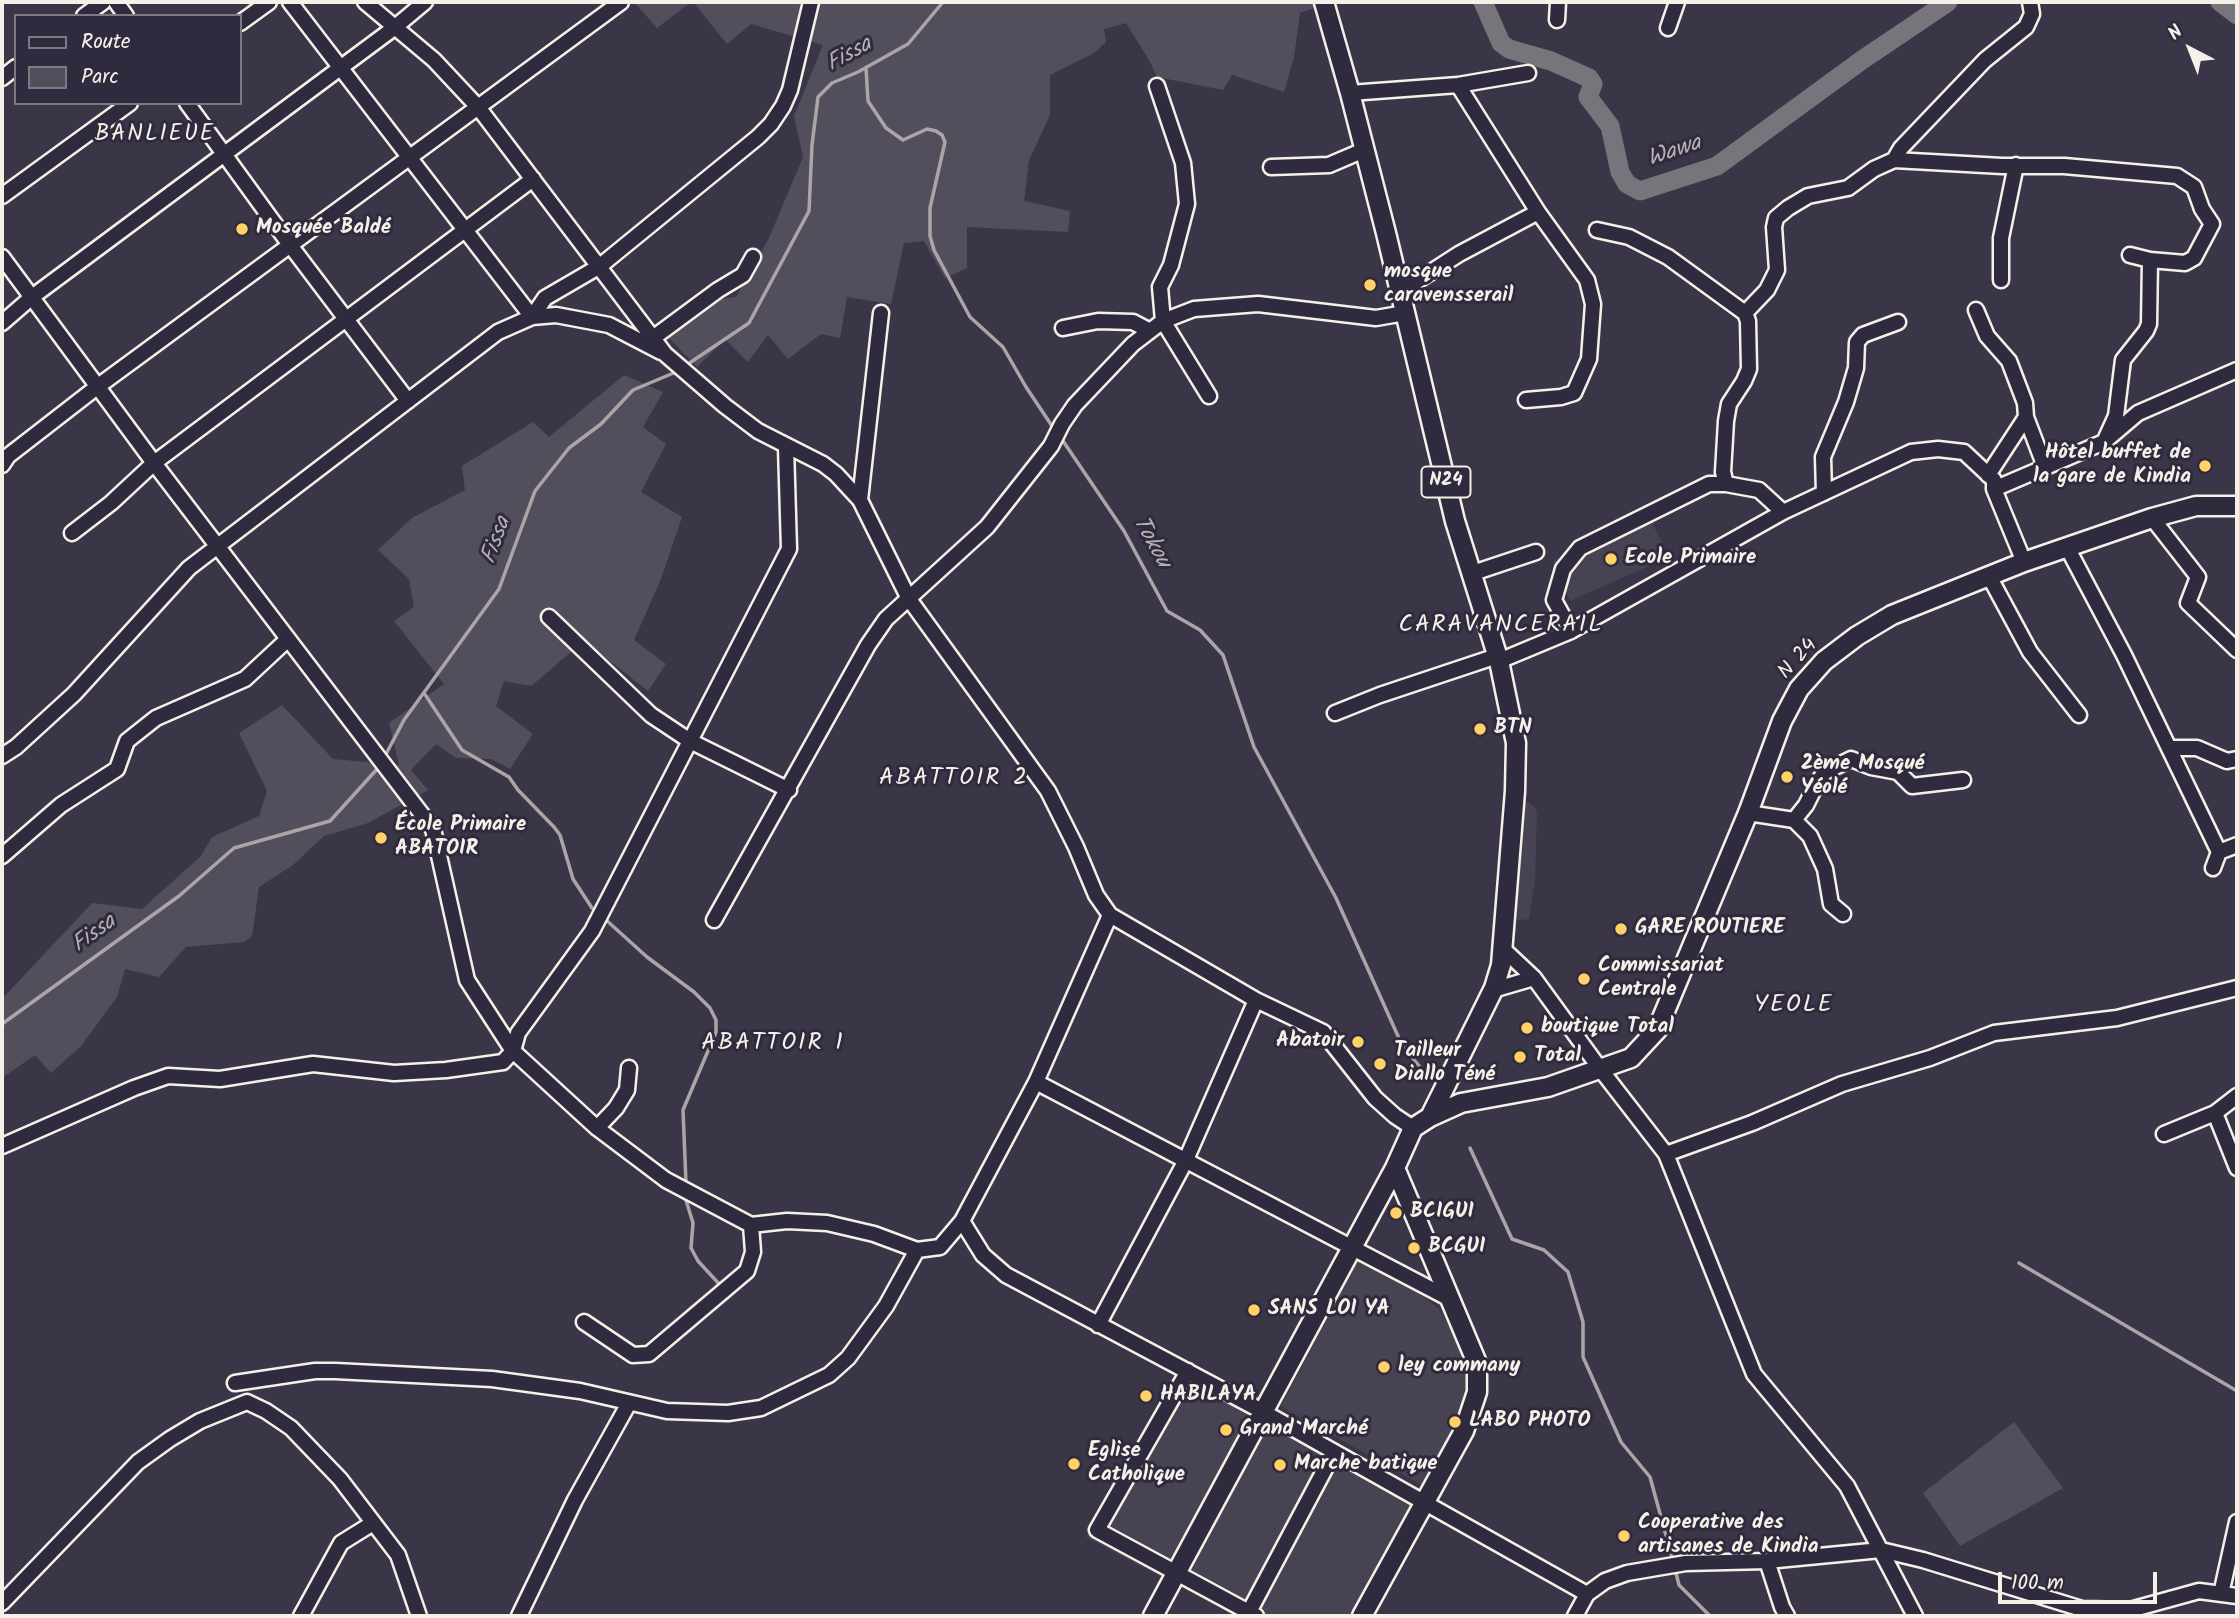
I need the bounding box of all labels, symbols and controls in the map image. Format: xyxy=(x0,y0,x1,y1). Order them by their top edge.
legend xyxy=(14,14,242,105)
north arrow xyxy=(2155,14,2225,84)
text: N xyxy=(2161,18,2190,49)
text: Route xyxy=(81,26,130,59)
water label: Fissa xyxy=(822,32,878,80)
text: Parc xyxy=(81,61,119,94)
district label: BANLIEUE xyxy=(96,122,214,150)
water label: Wawa xyxy=(1644,131,1706,175)
place label: Mosquée Baldé xyxy=(256,216,390,242)
marker: Mosquée Baldé xyxy=(234,221,250,237)
place label: mosque caravensserail xyxy=(1384,260,1513,310)
marker: mosque caravensserail xyxy=(1362,277,1378,293)
place label: Hôtel buffet de la gare de Kindia xyxy=(2033,441,2191,491)
marker: Hôtel buffet de la gare de Kindia xyxy=(2197,458,2213,474)
road number: N24 xyxy=(1422,467,1470,498)
water label: Tokou xyxy=(1125,512,1175,574)
water label: Fissa xyxy=(477,514,519,568)
place label: Ecole Primaire xyxy=(1625,546,1756,572)
marker: Ecole Primaire xyxy=(1603,551,1619,567)
district label: CARAVANCERAIL xyxy=(1400,613,1602,641)
street label: N 24 xyxy=(1774,634,1824,686)
place label: BTN xyxy=(1494,716,1532,742)
marker: BTN xyxy=(1472,721,1488,737)
place label: 2ème Mosqué Yéolé xyxy=(1801,752,1924,802)
district label: ABATTOIR 2 xyxy=(880,766,1028,794)
marker: 2ème Mosqué Yéolé xyxy=(1779,769,1795,785)
place label: École Primaire ABATOIR xyxy=(395,813,526,863)
marker: École Primaire ABATOIR xyxy=(373,830,389,846)
water label: Fissa xyxy=(68,910,122,960)
place label: GARE ROUTIERE xyxy=(1635,916,1785,942)
marker: GARE ROUTIERE xyxy=(1613,921,1629,937)
place label: Commissariat Centrale xyxy=(1598,954,1724,1004)
marker: Commissariat Centrale xyxy=(1576,971,1592,987)
district label: YEOLE xyxy=(1755,993,1833,1021)
place label: boutique Total xyxy=(1541,1015,1674,1041)
marker: boutique Total xyxy=(1519,1020,1535,1036)
place label: Abatoir xyxy=(1276,1029,1344,1055)
district label: ABATTOIR 1 xyxy=(703,1031,843,1059)
marker: Abatoir xyxy=(1350,1034,1366,1050)
place label: Tailleur Diallo Téné xyxy=(1394,1039,1495,1089)
place label: Total xyxy=(1534,1044,1581,1070)
marker: Total xyxy=(1512,1049,1528,1065)
marker: Tailleur Diallo Téné xyxy=(1372,1056,1388,1072)
place label: BCIGUI xyxy=(1410,1200,1474,1226)
marker: BCIGUI xyxy=(1388,1205,1404,1221)
place label: BCGUI xyxy=(1428,1235,1486,1261)
marker: BCGUI xyxy=(1406,1240,1422,1256)
place label: SANS LOI YA xyxy=(1268,1297,1390,1323)
marker: SANS LOI YA xyxy=(1246,1302,1262,1318)
place label: ley commany xyxy=(1398,1354,1520,1380)
marker: ley commany xyxy=(1376,1359,1392,1375)
place label: HABILAYA xyxy=(1160,1383,1256,1409)
marker: HABILAYA xyxy=(1138,1388,1154,1404)
place label: LABO PHOTO xyxy=(1469,1409,1591,1435)
marker: LABO PHOTO xyxy=(1447,1414,1463,1430)
place label: Grand Marché xyxy=(1240,1417,1368,1443)
marker: Grand Marché xyxy=(1218,1422,1234,1438)
place label: Eglise Catholique xyxy=(1088,1439,1185,1489)
place label: Marche batique xyxy=(1294,1452,1438,1478)
marker: Eglise Catholique xyxy=(1066,1456,1082,1472)
marker: Marche batique xyxy=(1272,1457,1288,1473)
place label: Cooperative des artisanes de Kindia xyxy=(1638,1511,1818,1561)
marker: Cooperative des artisanes de Kindia xyxy=(1616,1528,1632,1544)
scale bar xyxy=(2001,1558,2160,1602)
text: 100 m xyxy=(2011,1567,2064,1600)

